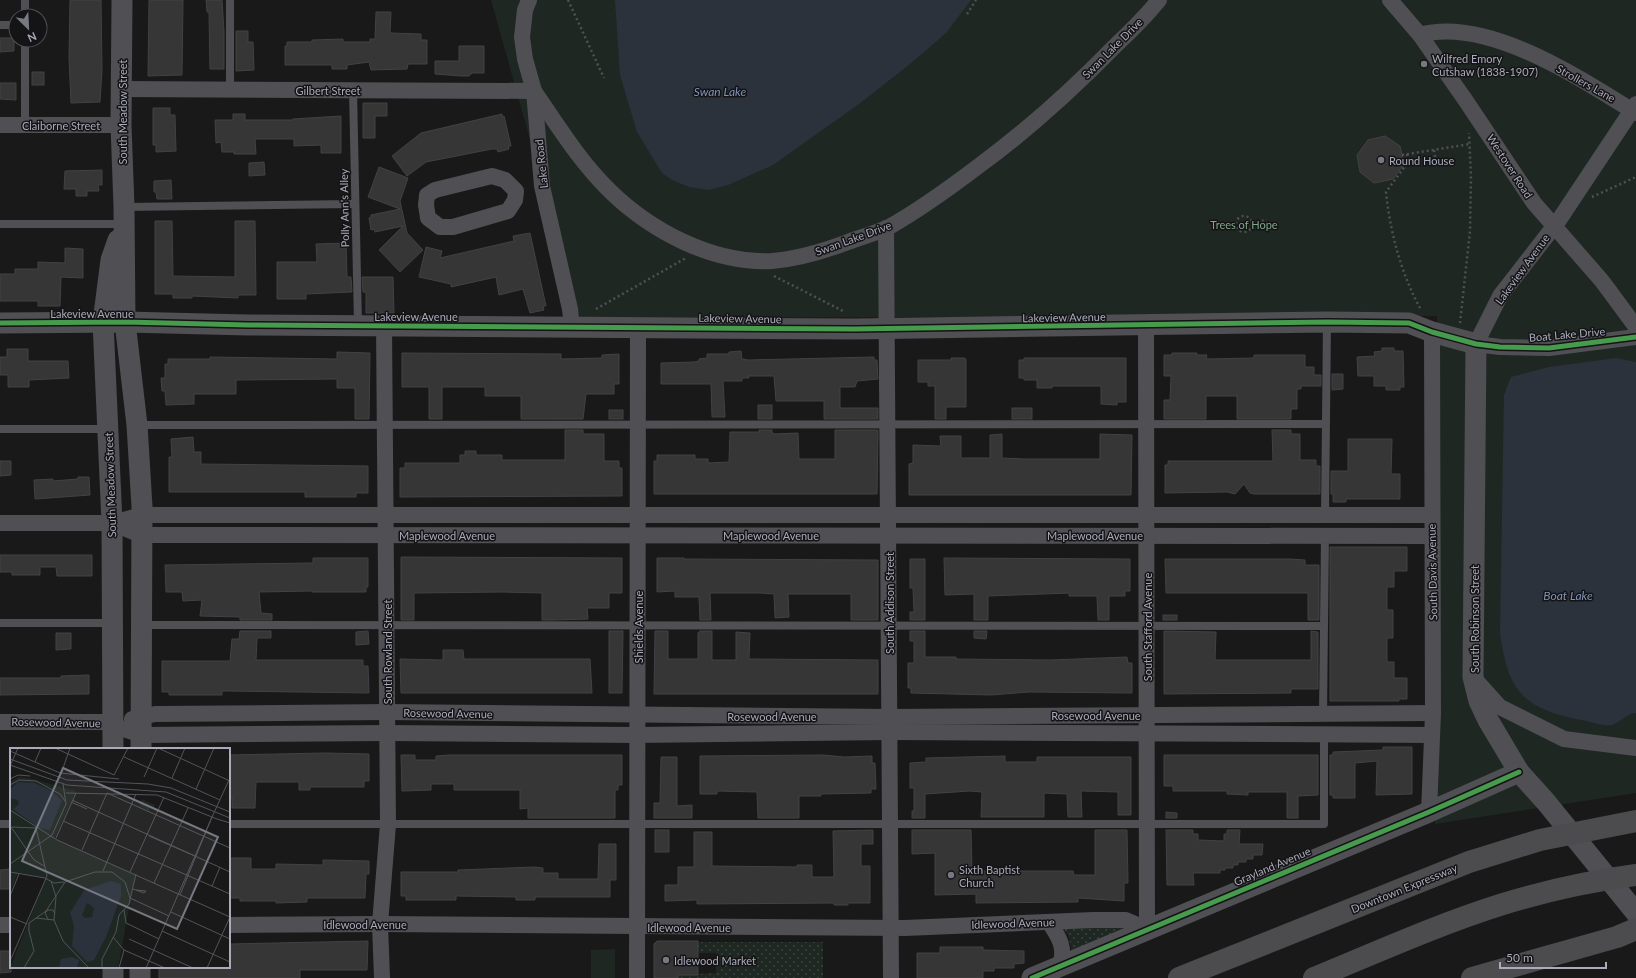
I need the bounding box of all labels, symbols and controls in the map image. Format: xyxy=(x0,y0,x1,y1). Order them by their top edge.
north arrow xyxy=(8,8,48,48)
street label: Swan Lake Drive xyxy=(1079,15,1145,81)
text: N xyxy=(26,30,39,45)
place label: Wilfred Emory Cutshaw (1838-1907) xyxy=(1432,52,1538,78)
street label: South Meadow Street xyxy=(116,59,129,165)
marker: Wilfred Emory Cutshaw (1838-1907) xyxy=(1419,59,1429,69)
street label: Strollers Lane xyxy=(1554,61,1618,105)
street label: Gilbert Street xyxy=(296,84,361,97)
water label: Swan Lake xyxy=(694,84,746,99)
street label: Claiborne Street xyxy=(22,119,100,132)
street label: Westover Road xyxy=(1484,132,1536,200)
street label: Lake Road xyxy=(532,139,550,189)
place label: Round House xyxy=(1389,154,1454,167)
marker: Round House xyxy=(1376,155,1386,165)
street label: Polly Ann's Alley xyxy=(337,168,351,247)
street label: Swan Lake Drive xyxy=(813,218,893,258)
park label: Trees of Hope xyxy=(1210,218,1278,231)
street label: Lakeview Avenue xyxy=(1492,231,1552,307)
street label: Lakeview Avenue xyxy=(50,307,134,320)
street label: Lakeview Avenue xyxy=(374,310,458,323)
street label: Lakeview Avenue xyxy=(1022,310,1106,324)
street label: Lakeview Avenue xyxy=(698,311,782,325)
street label: Boat Lake Drive xyxy=(1528,324,1606,344)
street label: South Meadow Street xyxy=(102,432,118,538)
street label: South Davis Avenue xyxy=(1425,523,1439,620)
street label: Maplewood Avenue xyxy=(399,529,495,542)
street label: Maplewood Avenue xyxy=(723,529,819,542)
street label: Maplewood Avenue xyxy=(1047,529,1143,542)
street label: South Addison Street xyxy=(883,552,896,654)
street label: South Robinson Street xyxy=(1468,565,1481,673)
street label: South Stafford Avenue xyxy=(1141,573,1154,681)
water label: Boat Lake xyxy=(1543,588,1593,603)
street label: Shields Avenue xyxy=(632,590,645,663)
street label: South Rowland Street xyxy=(381,600,394,704)
street label: Rosewood Avenue xyxy=(403,706,493,720)
street label: Rosewood Avenue xyxy=(1051,709,1141,722)
street label: Rosewood Avenue xyxy=(727,710,817,723)
street label: Rosewood Avenue xyxy=(11,715,101,729)
inset map xyxy=(10,748,230,968)
street label: Grayland Avenue xyxy=(1232,844,1312,888)
street label: Downtown Expressway xyxy=(1349,861,1459,915)
place label: Sixth Baptist Church xyxy=(959,863,1020,889)
marker: Sixth Baptist Church xyxy=(946,870,956,880)
street label: Idlewood Avenue xyxy=(971,915,1055,931)
street label: Idlewood Avenue xyxy=(323,918,407,931)
street label: Idlewood Avenue xyxy=(647,921,731,934)
scale bar xyxy=(1500,944,1606,970)
text: 50 m xyxy=(1506,950,1533,965)
place label: Idlewood Market xyxy=(674,954,756,967)
marker: Idlewood Market xyxy=(661,955,671,965)

